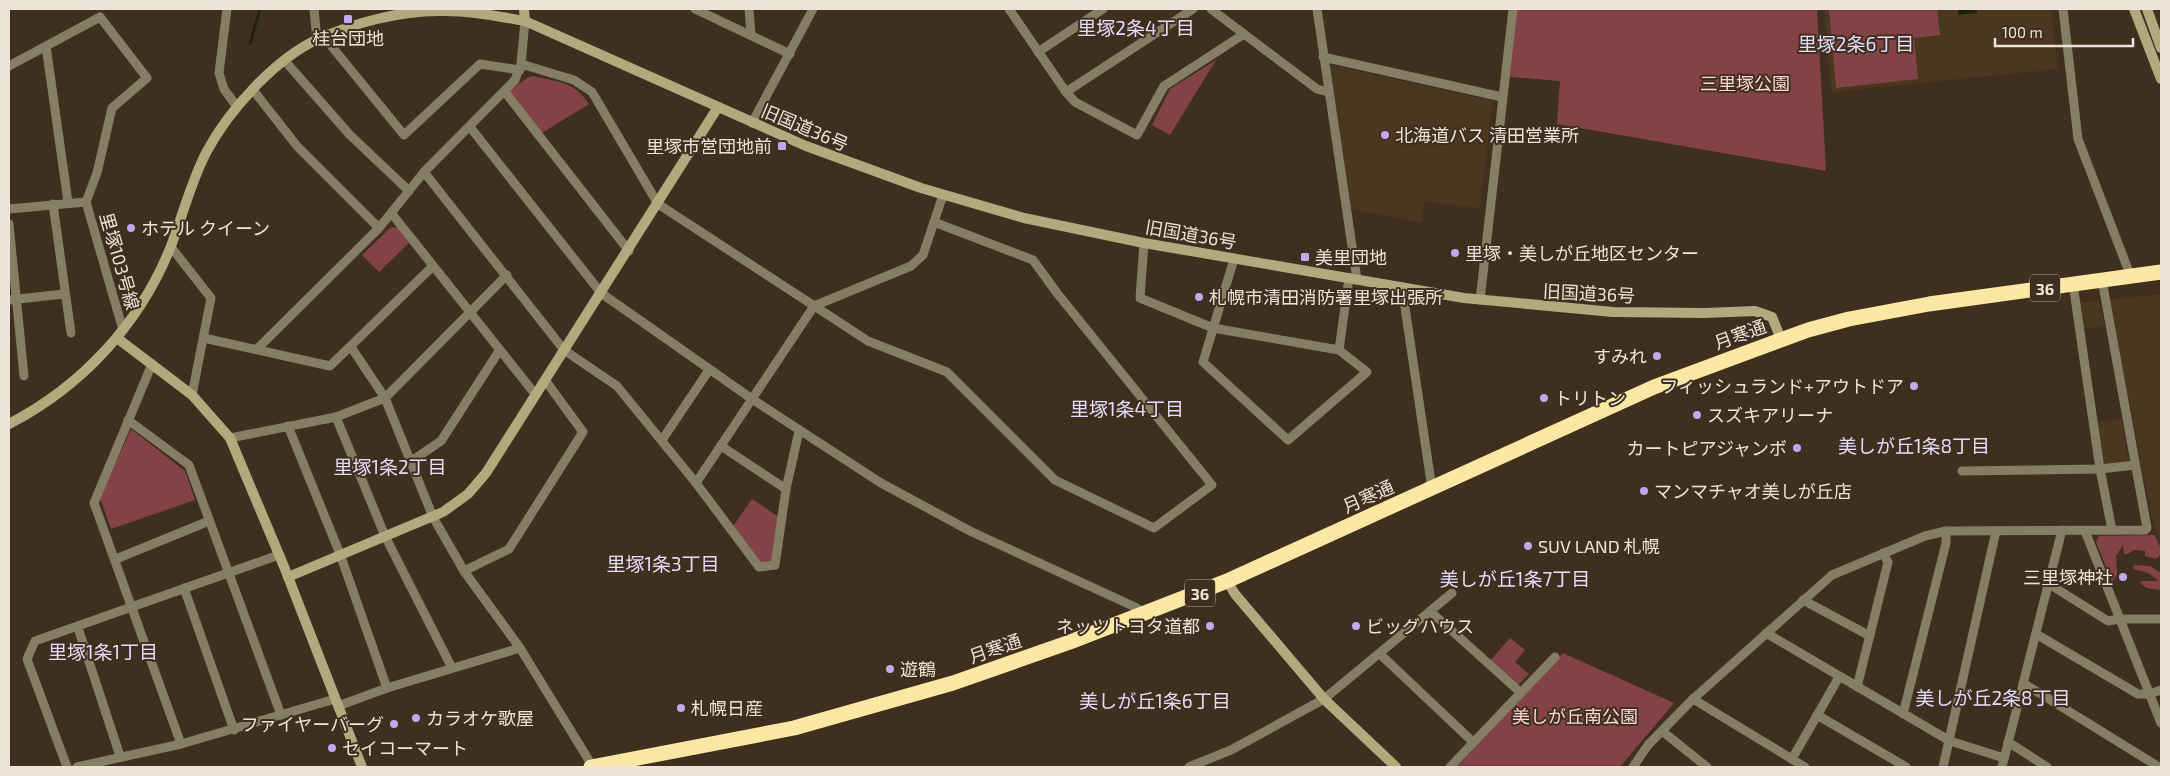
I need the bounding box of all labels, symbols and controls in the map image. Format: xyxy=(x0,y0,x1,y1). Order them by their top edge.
marker: 桂台団地 xyxy=(342,13,354,25)
scale bar xyxy=(1995,15,2132,47)
district label: 里塚2条4丁目 xyxy=(1077,16,1195,39)
text: 100 m xyxy=(2002,23,2043,41)
place label: 桂台団地 xyxy=(312,27,384,49)
district label: 里塚2条6丁目 xyxy=(1798,32,1914,55)
park label: 三里塚公園 xyxy=(1700,72,1790,94)
street label: 旧国道36号 xyxy=(758,99,852,155)
place label: 北海道バス 清田営業所 xyxy=(1395,124,1579,146)
marker: 北海道バス 清田営業所 xyxy=(1379,129,1391,141)
place label: 里塚市営団地前 xyxy=(646,135,772,157)
marker: 里塚市営団地前 xyxy=(776,140,788,152)
street label: 里塚103号線 xyxy=(96,210,144,312)
street label: 旧国道36号 xyxy=(1144,215,1238,253)
place label: ホテル クイーン xyxy=(141,217,270,239)
marker: ホテル クイーン xyxy=(125,222,137,234)
place label: 里塚・美しが丘地区センター xyxy=(1465,242,1699,264)
place label: 美里団地 xyxy=(1315,246,1387,268)
marker: 里塚・美しが丘地区センター xyxy=(1449,247,1461,259)
marker: 美里団地 xyxy=(1299,251,1311,263)
road number: 36 xyxy=(2030,274,2060,302)
street label: 旧国道36号 xyxy=(1542,280,1636,306)
place label: 札幌市清田消防署里塚出張所 xyxy=(1209,286,1443,308)
marker: 札幌市清田消防署里塚出張所 xyxy=(1193,291,1205,303)
street label: 月寒通 xyxy=(1711,314,1769,354)
place label: すみれ xyxy=(1593,345,1647,367)
marker: すみれ xyxy=(1651,350,1663,362)
place label: フィッシュランド+アウトドア xyxy=(1660,375,1904,397)
marker: フィッシュランド+アウトドア xyxy=(1908,380,1920,392)
place label: トリトン xyxy=(1554,387,1626,409)
marker: トリトン xyxy=(1538,392,1550,404)
district label: 里塚1条4丁目 xyxy=(1070,397,1184,420)
place label: スズキアリーナ xyxy=(1707,404,1833,426)
marker: スズキアリーナ xyxy=(1691,409,1703,421)
district label: 美しが丘1条8丁目 xyxy=(1838,434,1990,457)
place label: カートピアジャンボ xyxy=(1627,437,1787,459)
marker: カートピアジャンボ xyxy=(1791,442,1803,454)
district label: 里塚1条2丁目 xyxy=(333,455,447,478)
street label: 月寒通 xyxy=(1339,475,1397,517)
place label: マンマチャオ美しが丘店 xyxy=(1654,480,1852,502)
marker: マンマチャオ美しが丘店 xyxy=(1638,485,1650,497)
place label: SUV LAND 札幌 xyxy=(1538,535,1660,557)
marker: SUV LAND 札幌 xyxy=(1522,540,1534,552)
district label: 里塚1条3丁目 xyxy=(606,552,720,575)
place label: 三里塚神社 xyxy=(2023,566,2113,588)
district label: 美しが丘1条7丁目 xyxy=(1440,567,1590,590)
marker: 三里塚神社 xyxy=(2117,571,2129,583)
road number: 36 xyxy=(1185,580,1215,606)
place label: ネッツトヨタ道都 xyxy=(1056,615,1200,637)
place label: ビッグハウス xyxy=(1366,615,1474,637)
marker: ネッツトヨタ道都 xyxy=(1204,620,1216,632)
marker: ビッグハウス xyxy=(1350,620,1362,632)
street label: 月寒通 xyxy=(966,629,1024,667)
district label: 里塚1条1丁目 xyxy=(48,640,158,663)
place label: 遊鶴 xyxy=(900,658,936,680)
marker: 遊鶴 xyxy=(884,663,896,675)
district label: 美しが丘2条8丁目 xyxy=(1915,686,2071,709)
district label: 美しが丘1条6丁目 xyxy=(1079,689,1231,712)
place label: 札幌日産 xyxy=(691,697,763,719)
marker: 札幌日産 xyxy=(675,702,687,714)
park label: 美しが丘南公園 xyxy=(1512,705,1638,727)
place label: カラオケ歌屋 xyxy=(426,707,534,729)
marker: カラオケ歌屋 xyxy=(410,712,422,724)
place label: ファイヤーバーグ xyxy=(241,713,384,735)
marker: ファイヤーバーグ xyxy=(388,718,400,730)
place label: セイコーマート xyxy=(342,737,468,759)
marker: セイコーマート xyxy=(326,742,338,754)

